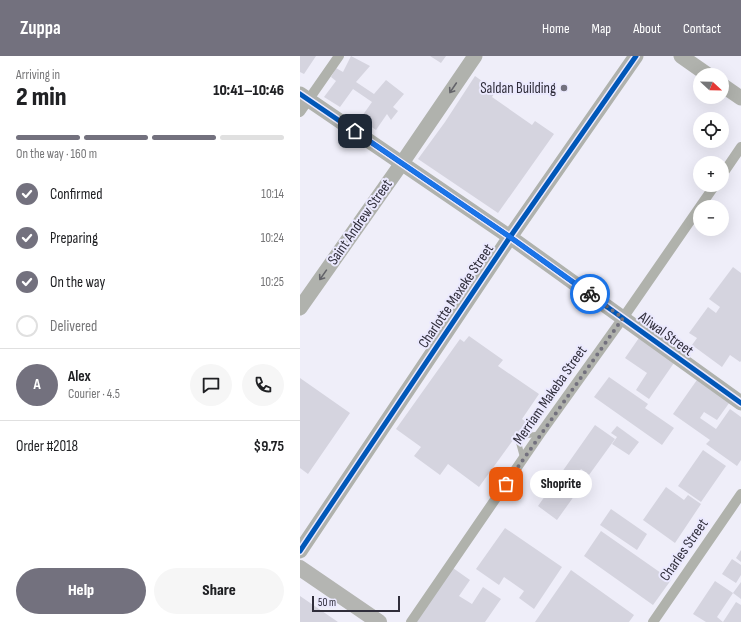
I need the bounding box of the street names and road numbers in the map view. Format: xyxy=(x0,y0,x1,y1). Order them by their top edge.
street label: Saint Andrew Street xyxy=(323,175,397,269)
street label: Charlotte Maxeke Street xyxy=(414,240,498,352)
street label: Aliwal Street xyxy=(634,307,698,361)
street label: Merriam Makeba Street xyxy=(509,342,591,448)
street label: Charles Street xyxy=(656,515,713,585)

